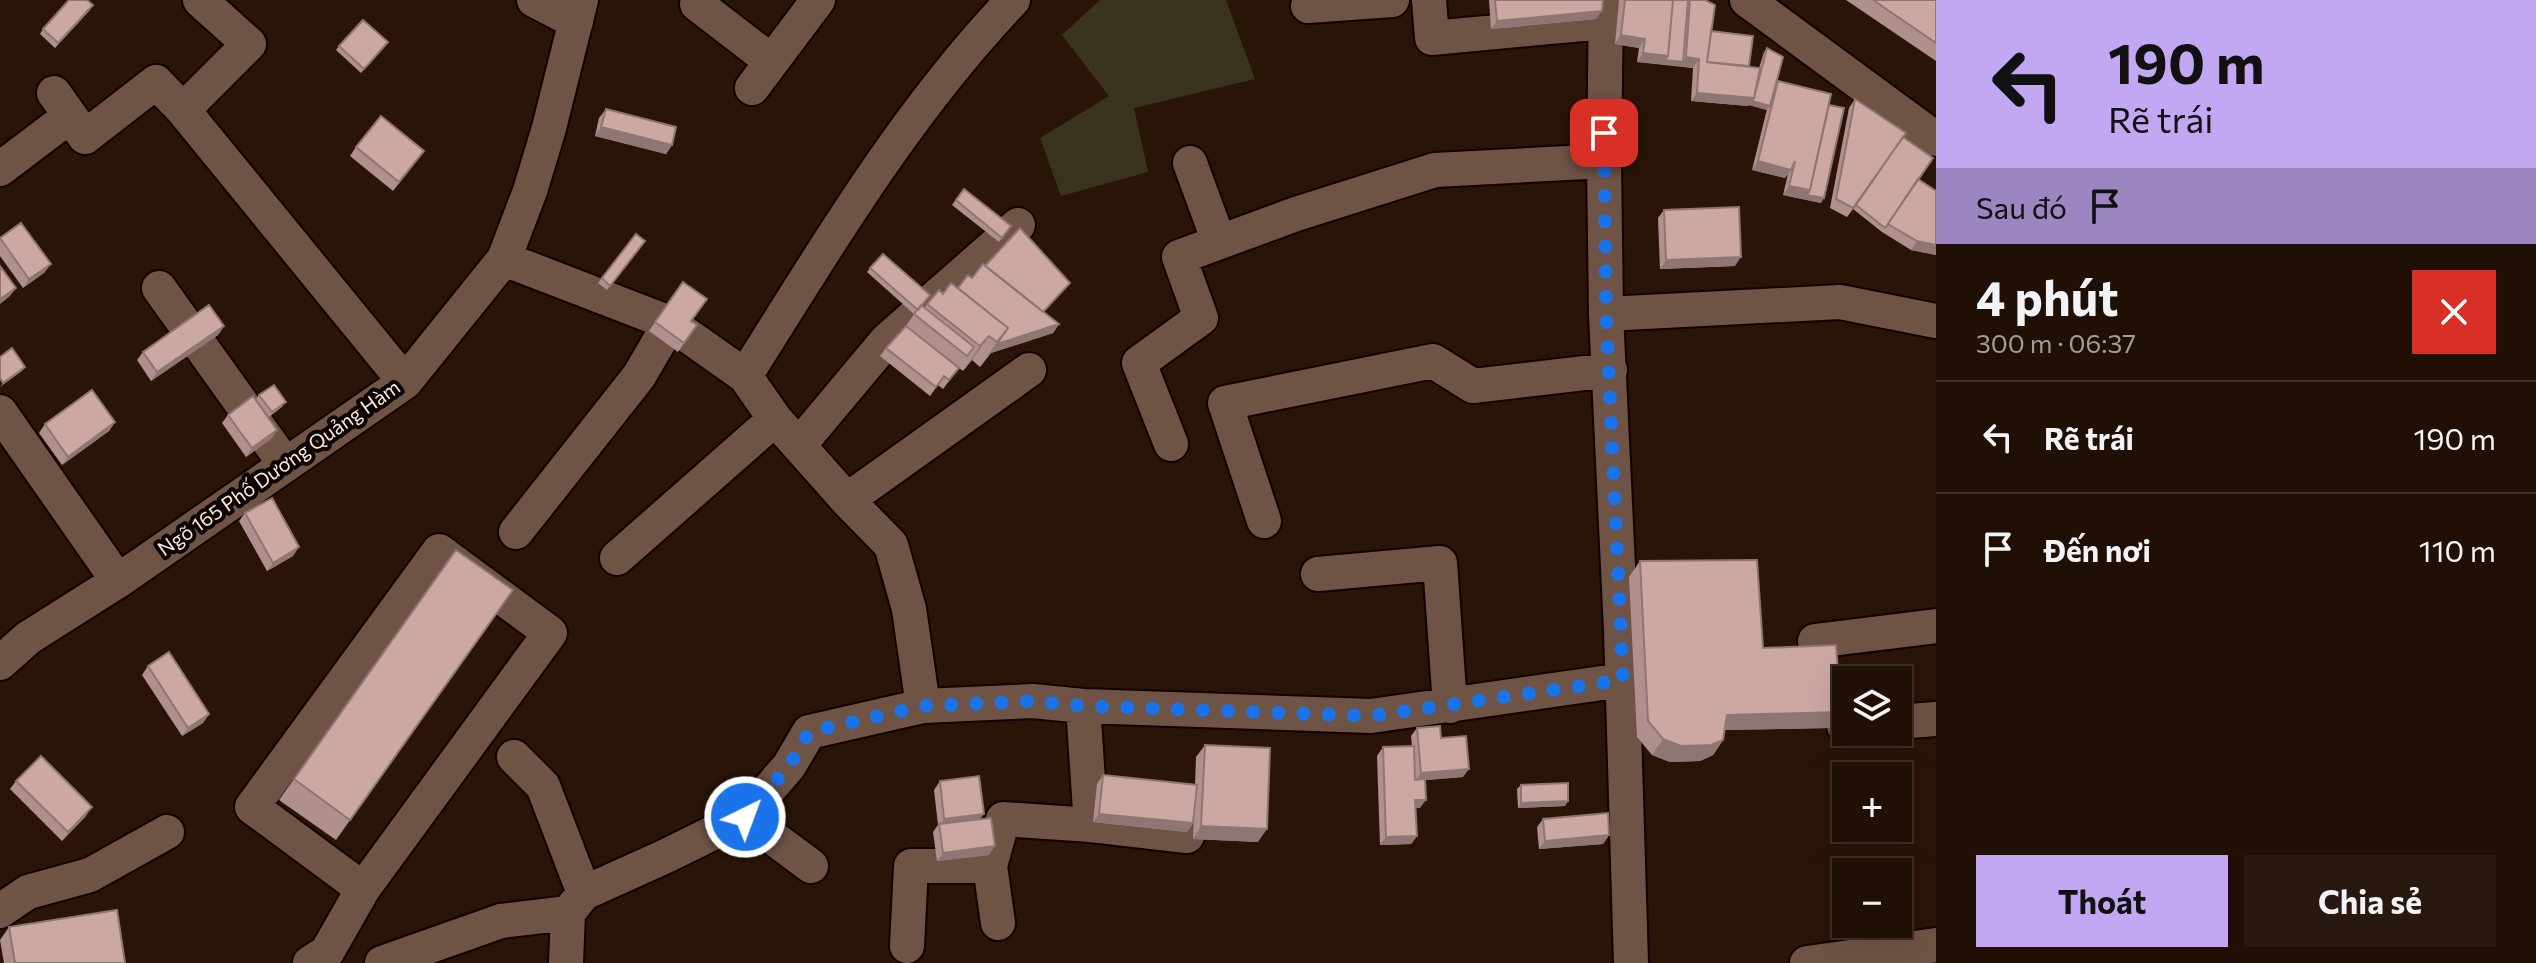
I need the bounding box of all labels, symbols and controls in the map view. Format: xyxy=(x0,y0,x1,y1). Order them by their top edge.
text: 190 m xyxy=(2108,27,2265,96)
icon: left xyxy=(1976,32,2080,136)
text: Rẽ trái xyxy=(2108,96,2214,140)
pin xyxy=(1570,99,1638,167)
icon: arrive xyxy=(1582,111,1626,155)
icon: arrive xyxy=(2083,184,2127,228)
text: Sau đó xyxy=(1976,188,2067,225)
text: 4 phút xyxy=(1976,267,2118,326)
button: close xyxy=(2412,270,2496,354)
text: 300 m · 06:37 xyxy=(1976,327,2136,358)
street label: Ngõ 165 Phố Dương Quảng Hàm xyxy=(153,374,404,560)
icon: left xyxy=(1976,415,2020,459)
text: Rẽ trái xyxy=(2044,419,2134,456)
text: 190 m xyxy=(2413,419,2496,456)
icon: arrive xyxy=(1976,527,2020,571)
text: Đến nơi xyxy=(2044,531,2151,568)
text: 110 m xyxy=(2419,531,2496,568)
map controls xyxy=(1832,666,1912,938)
button: layers xyxy=(1832,666,1912,746)
button: + xyxy=(1832,762,1912,842)
position arrow xyxy=(703,775,787,859)
button: Thoát xyxy=(1976,855,2228,947)
button: Chia sẻ xyxy=(2244,855,2496,947)
button: − xyxy=(1832,858,1912,938)

